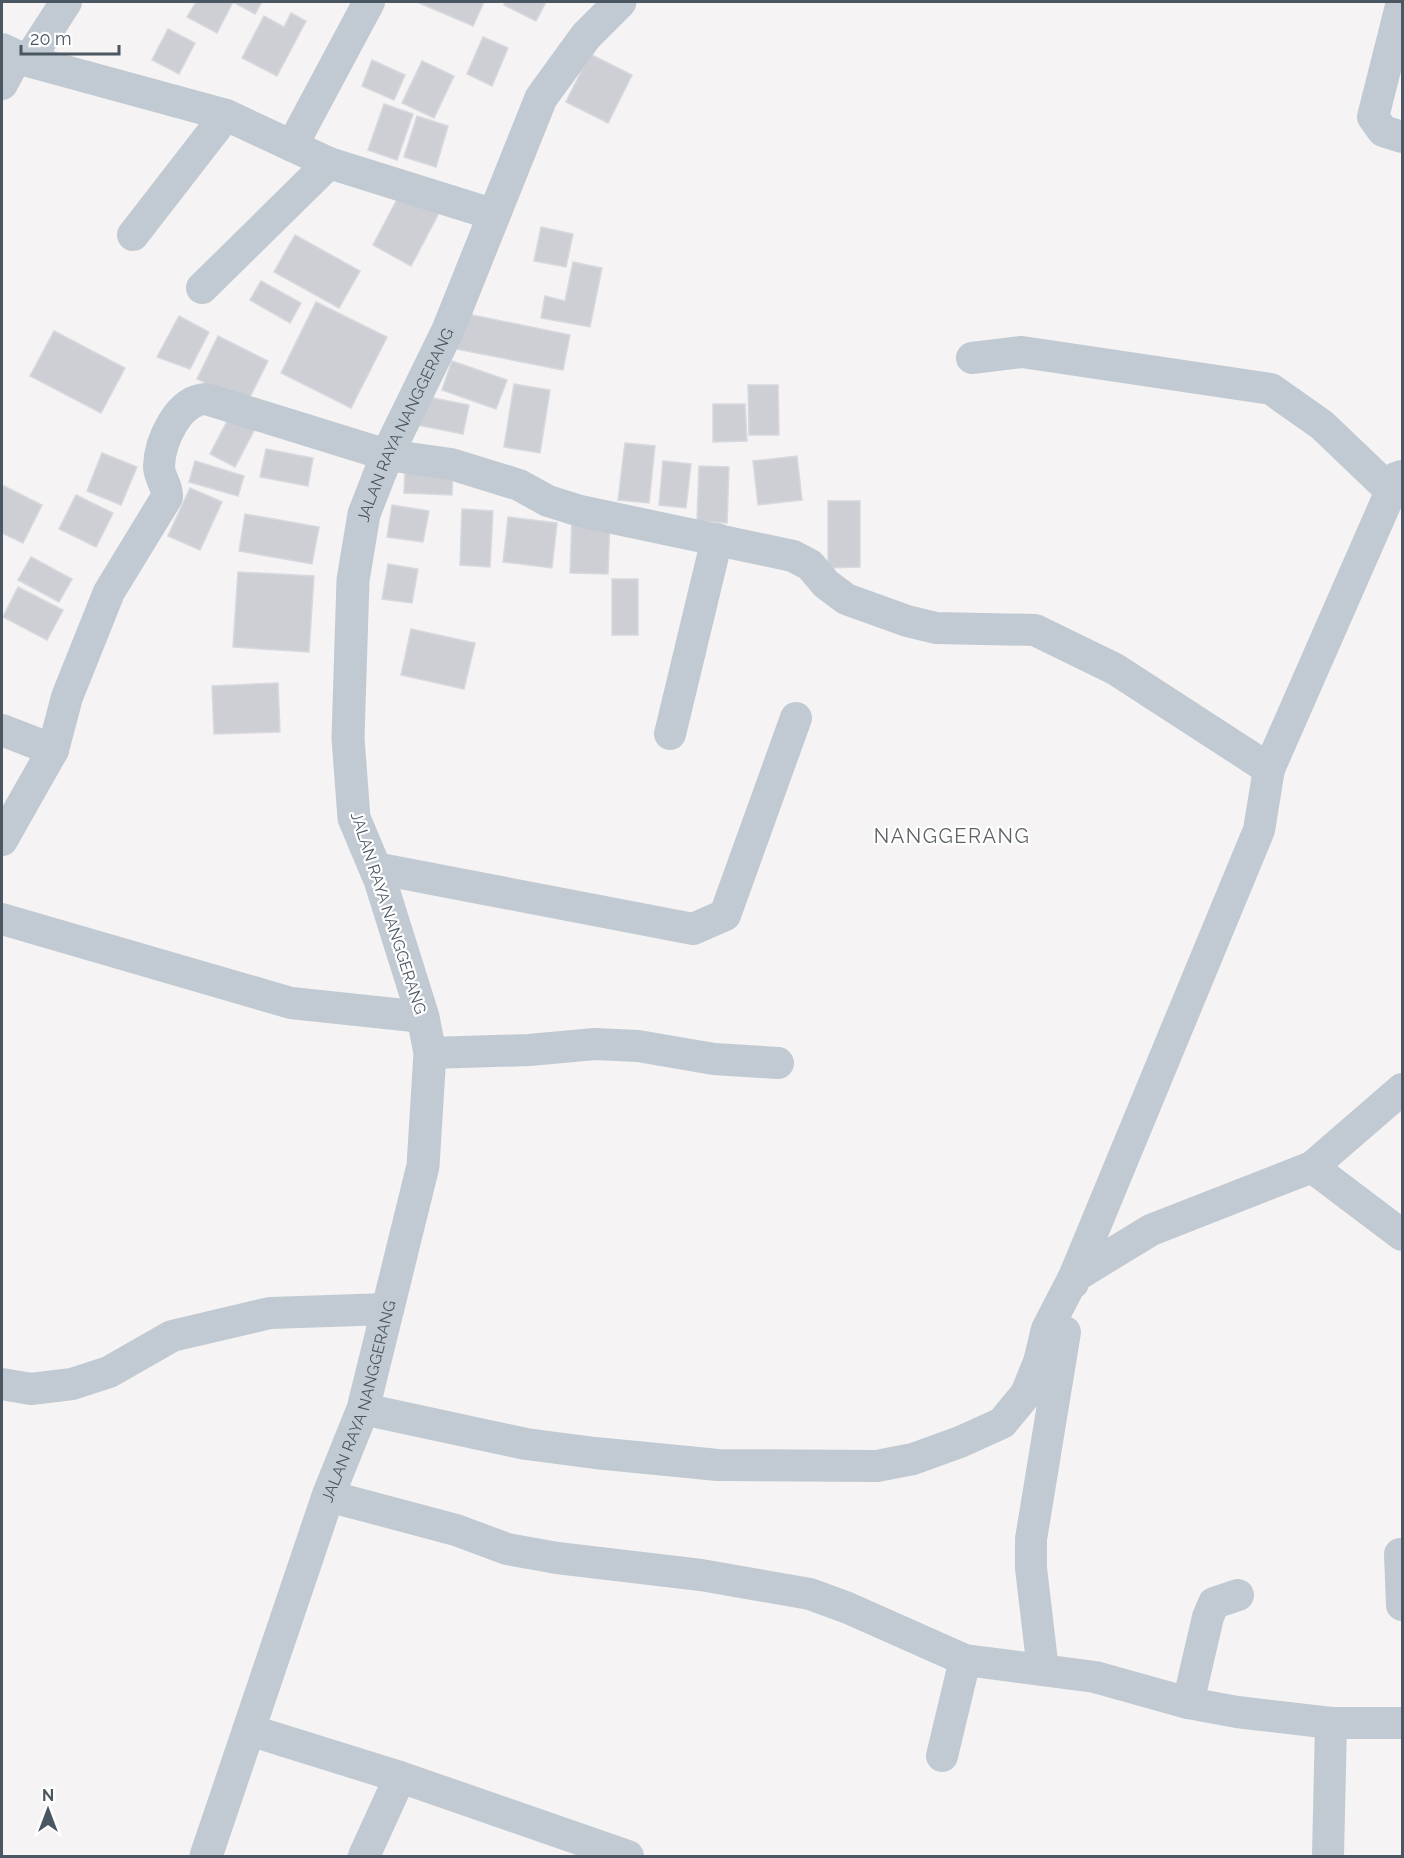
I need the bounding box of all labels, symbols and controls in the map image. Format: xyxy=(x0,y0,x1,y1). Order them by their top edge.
scale bar xyxy=(21,18,118,56)
text: 20 m xyxy=(30,28,72,49)
street label: JALAN RAYA NANGGERANG xyxy=(354,325,458,523)
street label: JALAN RAYA NANGGERANG xyxy=(347,810,430,1017)
district label: NANGGERANG xyxy=(874,824,1030,848)
street label: JALAN RAYA NANGGERANG xyxy=(318,1298,400,1505)
north arrow xyxy=(18,1780,78,1840)
text: N xyxy=(42,1786,54,1805)

